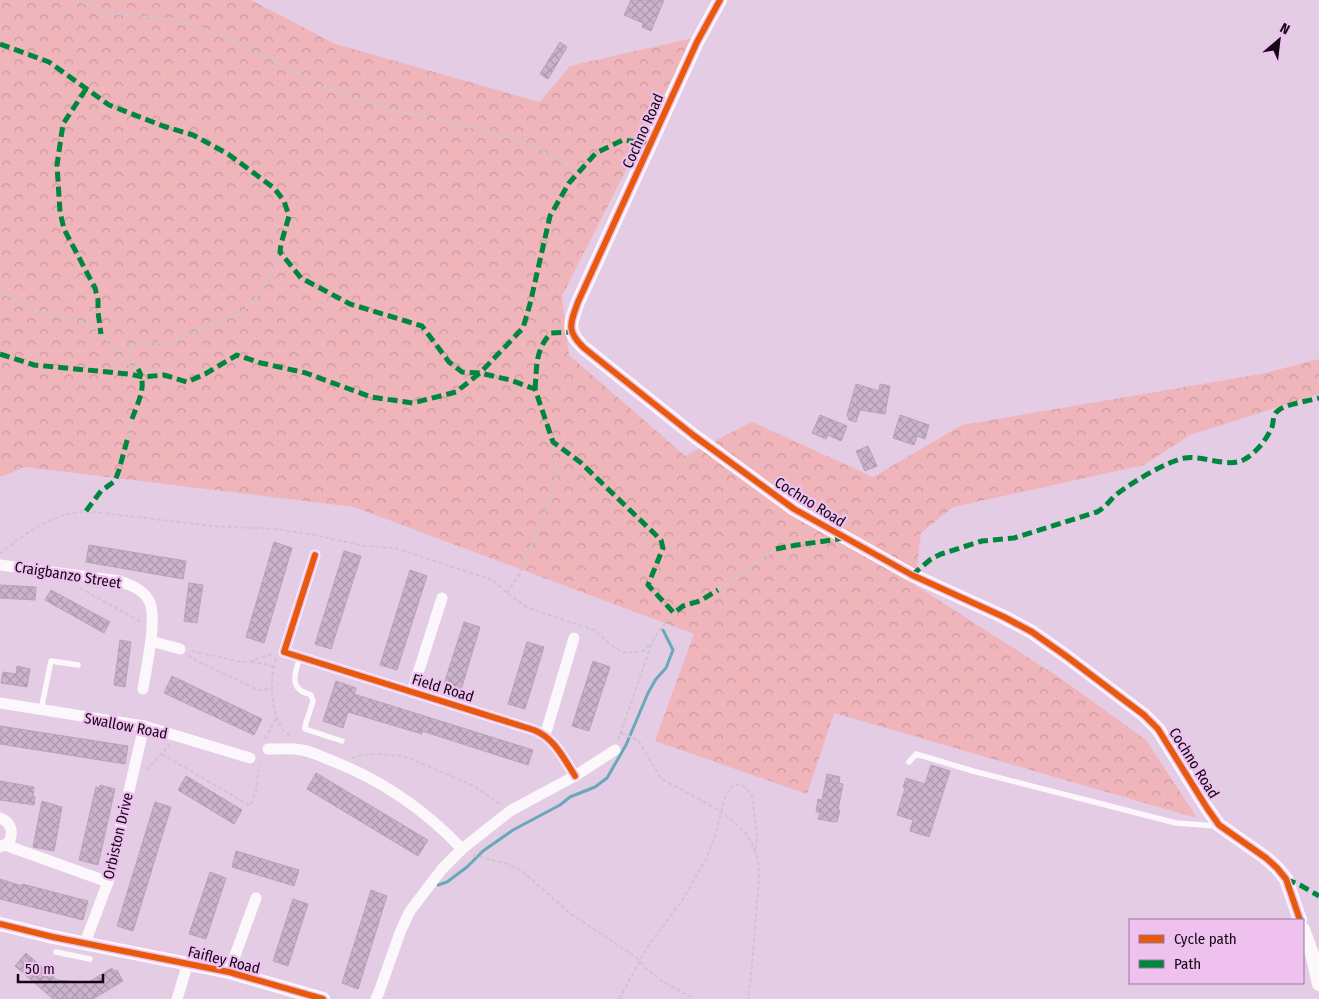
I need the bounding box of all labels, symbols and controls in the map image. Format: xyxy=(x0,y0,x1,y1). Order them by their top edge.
north arrow xyxy=(1254,15,1304,65)
text: N xyxy=(1277,19,1293,38)
street label: Cochno Road xyxy=(619,91,667,171)
street label: Cochno Road xyxy=(771,473,849,531)
street label: Craigbanzo Street xyxy=(13,558,123,592)
street label: Field Road xyxy=(410,670,476,706)
street label: Swallow Road xyxy=(83,709,169,743)
street label: Cochno Road xyxy=(1165,724,1223,802)
street label: Orbiston Drive xyxy=(99,791,137,881)
legend xyxy=(1129,919,1304,984)
text: Cycle path xyxy=(1174,930,1237,948)
street label: Faifley Road xyxy=(186,942,262,978)
scale bar xyxy=(18,952,102,984)
text: Path xyxy=(1174,955,1201,973)
text: 50 m xyxy=(25,960,55,978)

